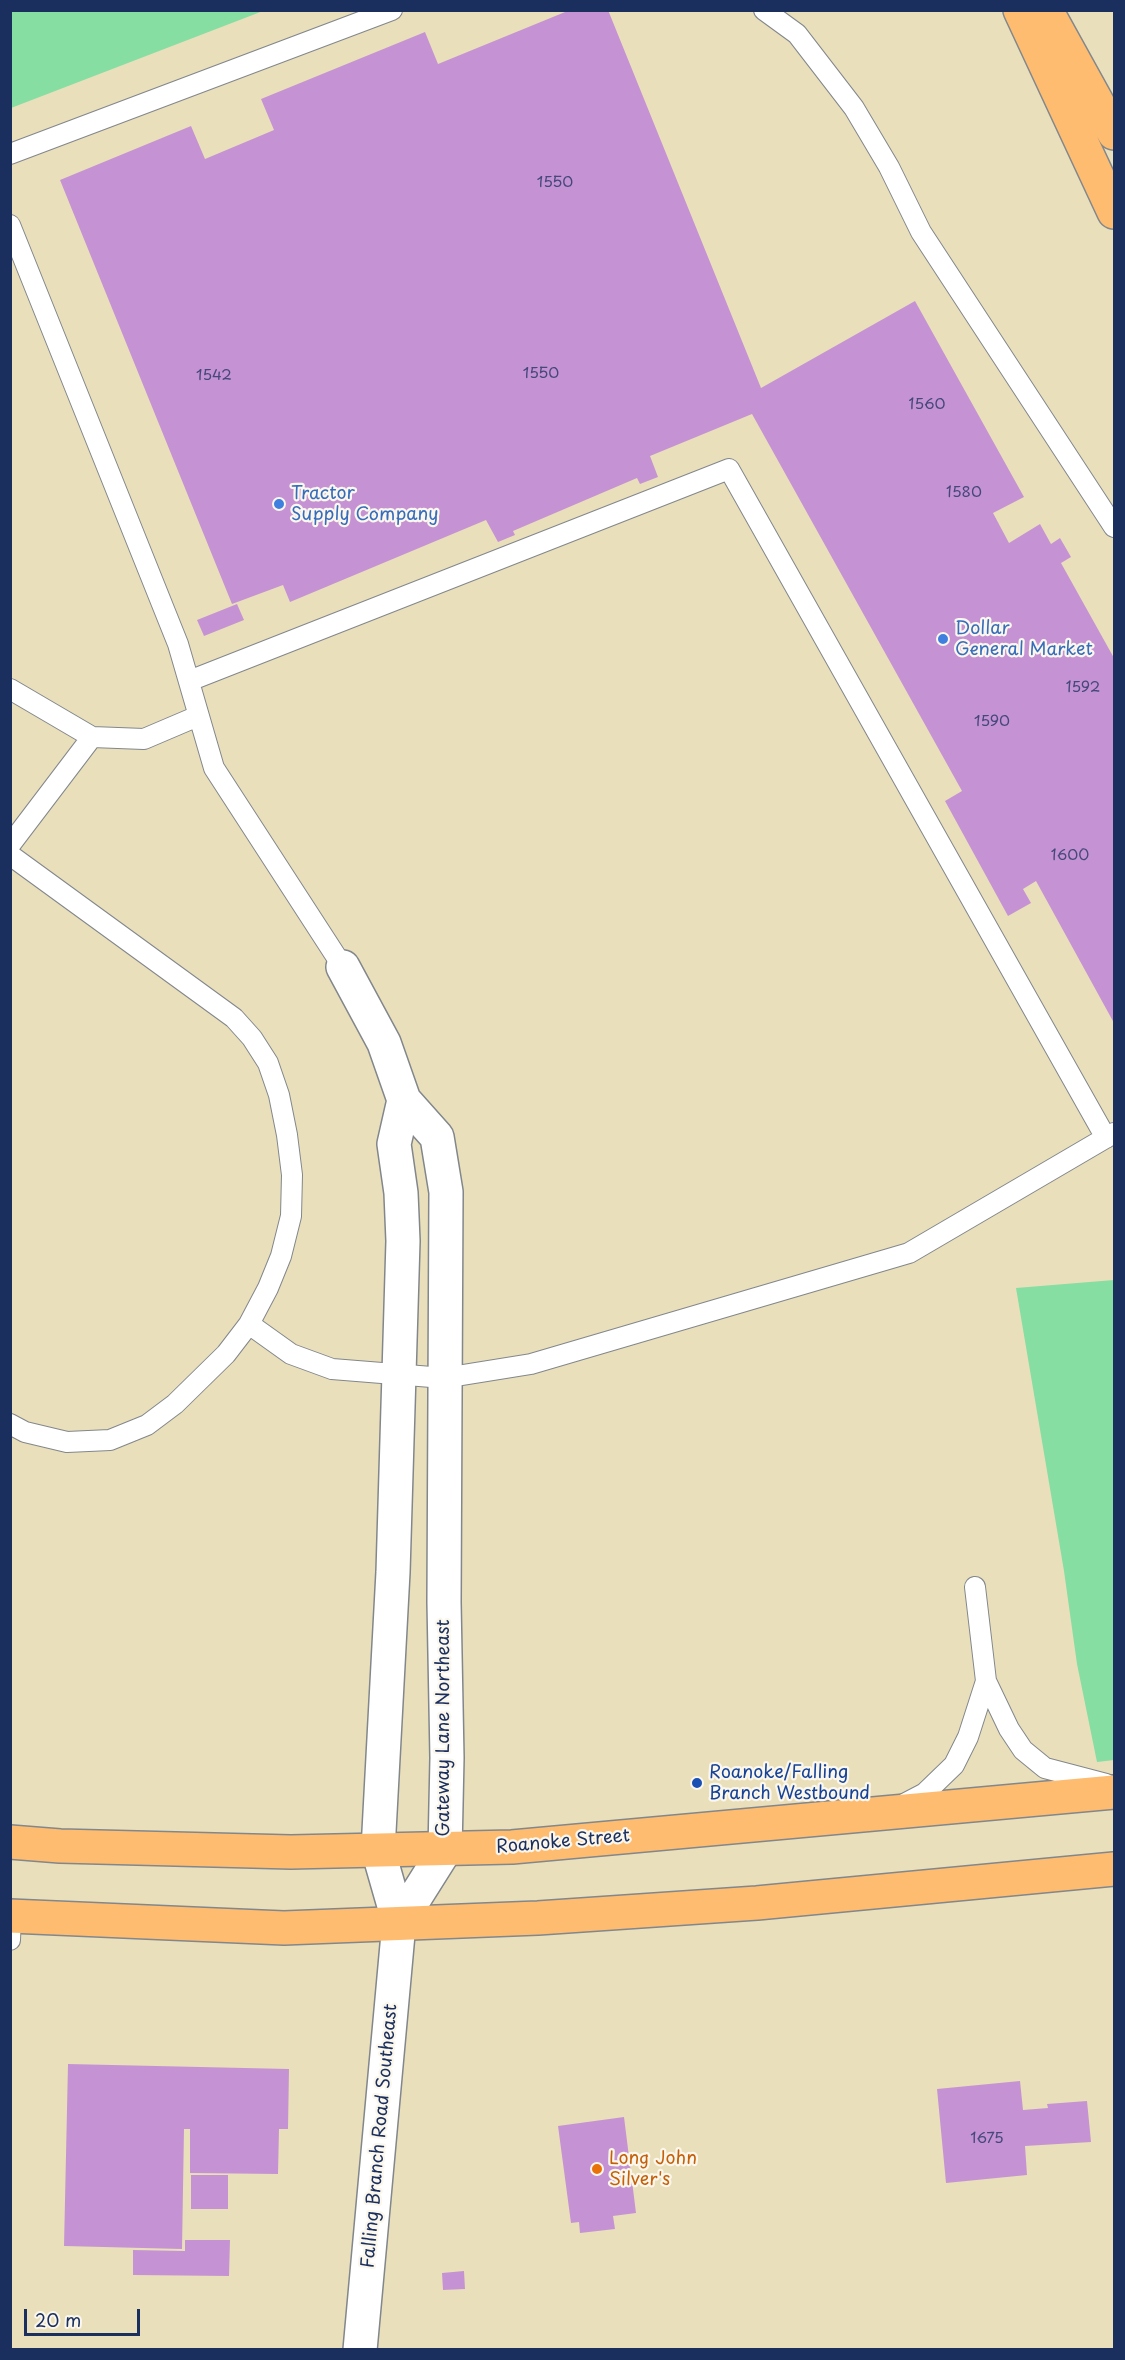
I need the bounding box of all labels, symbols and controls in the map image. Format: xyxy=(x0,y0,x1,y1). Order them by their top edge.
house number: 1550 xyxy=(537,174,573,192)
house number: 1550 xyxy=(523,365,559,383)
house number: 1542 xyxy=(196,367,232,385)
house number: 1560 xyxy=(909,396,945,414)
place label: Tractor Supply Company xyxy=(291,483,439,526)
house number: 1580 xyxy=(946,484,982,502)
marker: Tractor Supply Company xyxy=(272,497,286,511)
place label: Dollar General Market xyxy=(955,618,1093,660)
marker: Dollar General Market xyxy=(936,632,950,646)
house number: 1592 xyxy=(1066,679,1100,697)
house number: 1590 xyxy=(974,713,1010,731)
house number: 1600 xyxy=(1051,847,1089,865)
street label: Gateway Lane Northeast xyxy=(433,1619,455,1837)
place label: Roanoke/Falling Branch Westbound xyxy=(709,1762,870,1804)
marker: Roanoke/Falling Branch Westbound xyxy=(690,1776,704,1790)
street label: Roanoke Street xyxy=(495,1825,631,1859)
street label: Falling Branch Road Southeast xyxy=(358,2003,402,2269)
house number: 1675 xyxy=(970,2130,1004,2148)
place label: Long John Silver's xyxy=(609,2148,697,2190)
marker: Long John Silver's xyxy=(590,2162,604,2176)
scale bar xyxy=(27,2297,142,2335)
text: 20 m xyxy=(35,2306,81,2333)

